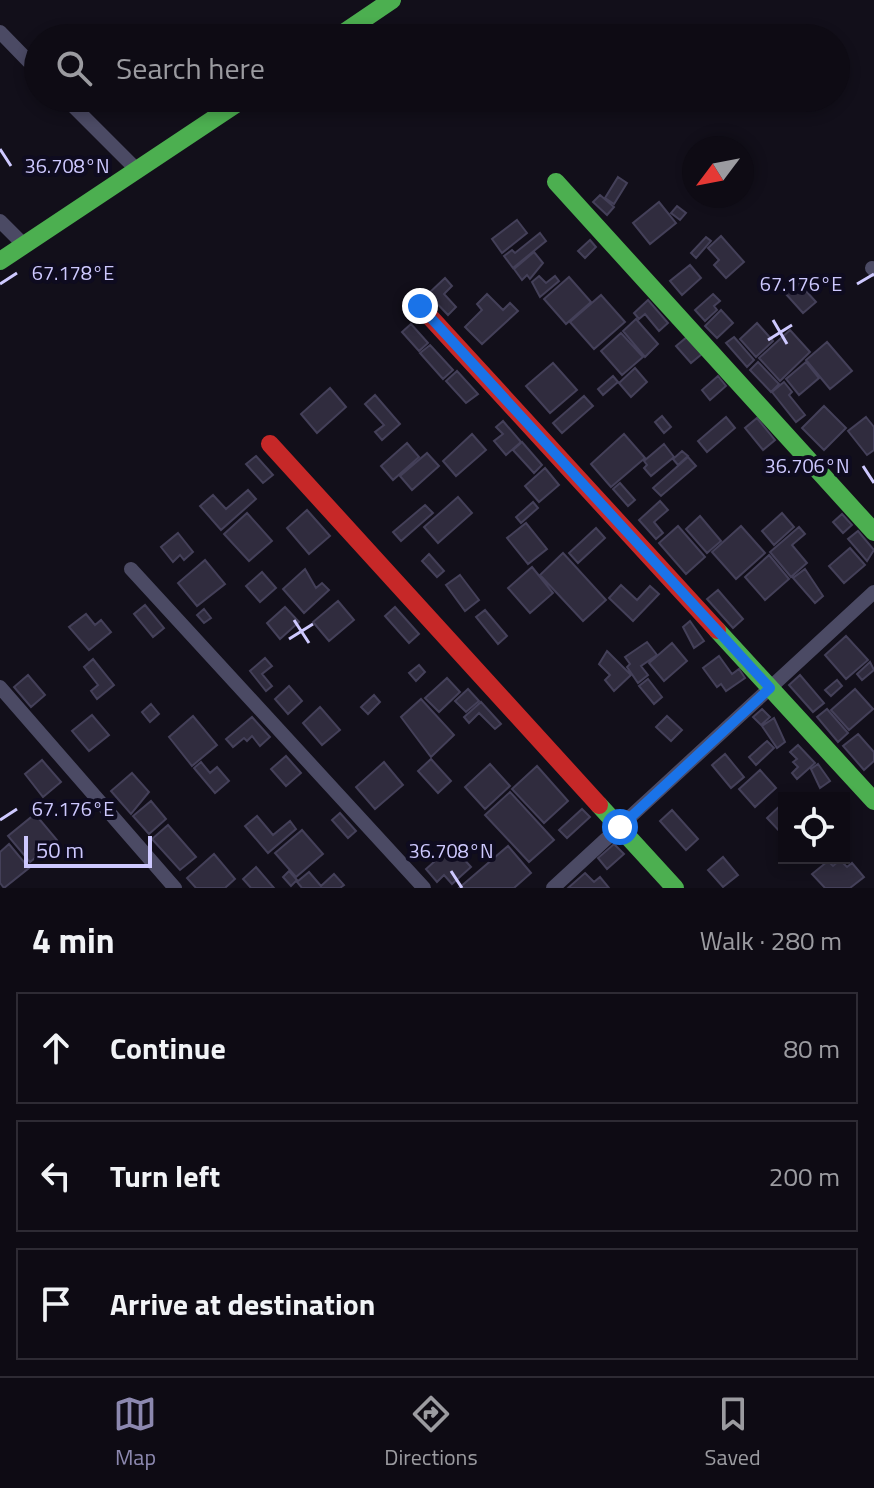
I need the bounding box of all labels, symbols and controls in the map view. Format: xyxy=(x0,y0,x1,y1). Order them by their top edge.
search box xyxy=(24,24,850,112)
text: Search here xyxy=(116,45,265,91)
icon: search xyxy=(52,46,96,90)
north arrow xyxy=(682,136,754,208)
text: 36.708°N xyxy=(24,150,110,181)
text: 67.178°E xyxy=(32,257,114,288)
text: 67.176°E xyxy=(760,268,842,299)
route end xyxy=(402,288,438,324)
text: 36.706°N xyxy=(764,450,850,481)
map controls xyxy=(778,792,850,864)
button: locate xyxy=(778,792,850,864)
text: 67.176°E xyxy=(32,793,114,824)
route start xyxy=(602,809,638,845)
scale bar xyxy=(24,832,152,868)
text: 50 m xyxy=(36,833,84,867)
text: 36.708°N xyxy=(408,835,494,866)
text: 4 min xyxy=(32,914,115,966)
text: Walk · 280 m xyxy=(700,921,842,960)
text: Continue xyxy=(110,1025,226,1071)
icon: ahead xyxy=(34,1026,78,1070)
text: 80 m xyxy=(783,1029,840,1068)
text: Turn left xyxy=(110,1153,220,1199)
icon: left xyxy=(34,1154,78,1198)
text: 200 m xyxy=(769,1157,840,1196)
text: Arrive at destination xyxy=(110,1281,375,1327)
icon: arrive xyxy=(34,1282,78,1326)
tab: Map xyxy=(113,1392,157,1474)
tab: Directions xyxy=(384,1392,478,1474)
tab: Saved xyxy=(705,1392,761,1474)

